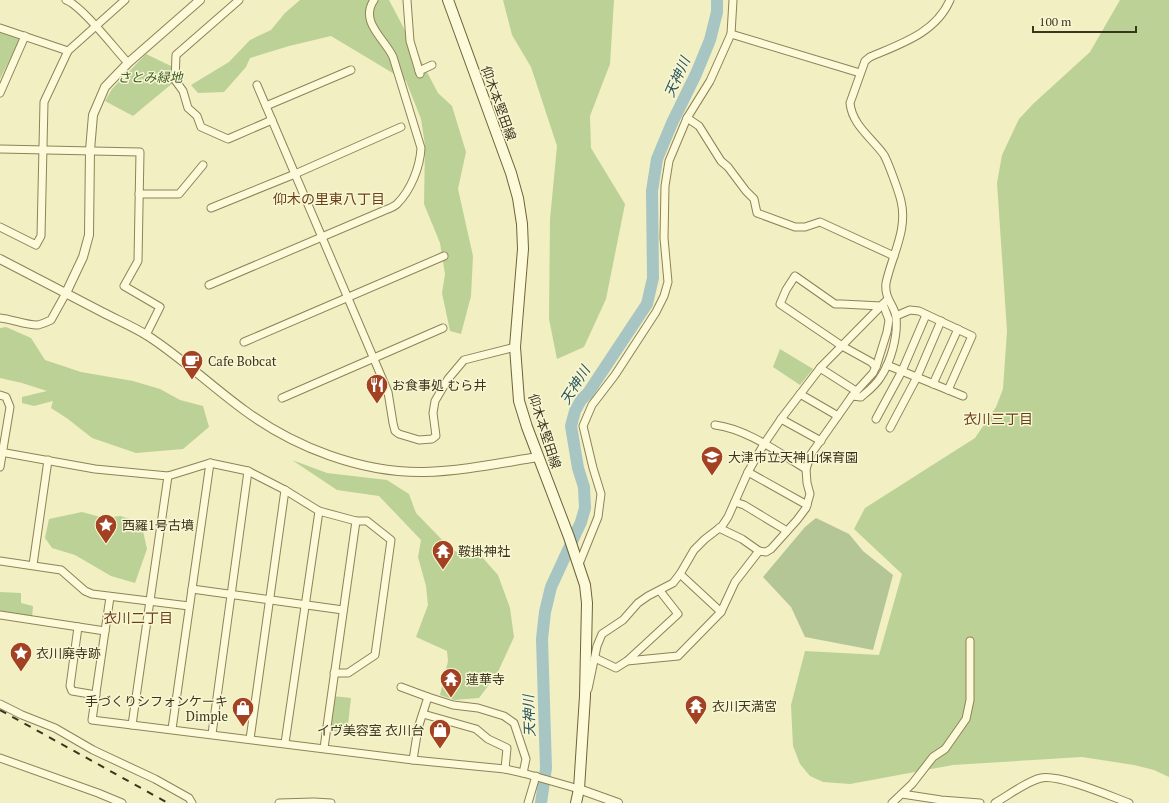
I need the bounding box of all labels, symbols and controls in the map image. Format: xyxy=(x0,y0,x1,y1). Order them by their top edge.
scale bar xyxy=(1033,8,1136,34)
text: 100 m xyxy=(1039,14,1072,29)
water label: 天神川 xyxy=(659,52,695,100)
street label: 仰木本堅田線 xyxy=(477,63,521,143)
park label: さとみ緑地 xyxy=(117,68,184,86)
district label: 仰木の里東八丁目 xyxy=(273,189,385,208)
cafe icon: Cafe Bobcat xyxy=(179,348,205,381)
place label: Cafe Bobcat xyxy=(208,352,277,370)
water label: 天神川 xyxy=(555,360,595,408)
restaurant icon: お食事処 むら井 xyxy=(364,372,390,405)
place label: お食事処 むら井 xyxy=(392,376,486,394)
street label: 仰木本堅田線 xyxy=(524,391,566,471)
district label: 衣川三丁目 xyxy=(963,409,1033,428)
school or university icon: 大津市立天神山保育園 xyxy=(699,444,725,477)
place label: 大津市立天神山保育園 xyxy=(728,448,858,466)
place icon: 西羅1号古墳 xyxy=(93,512,119,545)
place label: 西羅1号古墳 xyxy=(122,516,194,534)
temple icon: 鞍掛神社 xyxy=(430,538,456,571)
place label: 鞍掛神社 xyxy=(458,542,510,560)
district label: 衣川二丁目 xyxy=(103,608,173,627)
place icon: 衣川廃寺跡 xyxy=(8,640,34,673)
place label: 衣川廃寺跡 xyxy=(36,644,101,662)
temple icon: 蓮華寺 xyxy=(438,666,464,699)
place label: 蓮華寺 xyxy=(466,670,505,688)
place label: 手づくりシフォンケーキ Dimple xyxy=(85,692,228,725)
water label: 天神川 xyxy=(518,693,539,737)
temple icon: 衣川天満宮 xyxy=(683,693,709,726)
shop icon: 手づくりシフォンケーキ Dimple xyxy=(230,695,256,728)
place label: 衣川天満宮 xyxy=(712,697,777,715)
shop icon: イヴ美容室 衣川台 xyxy=(427,717,453,750)
place label: イヴ美容室 衣川台 xyxy=(317,721,424,739)

